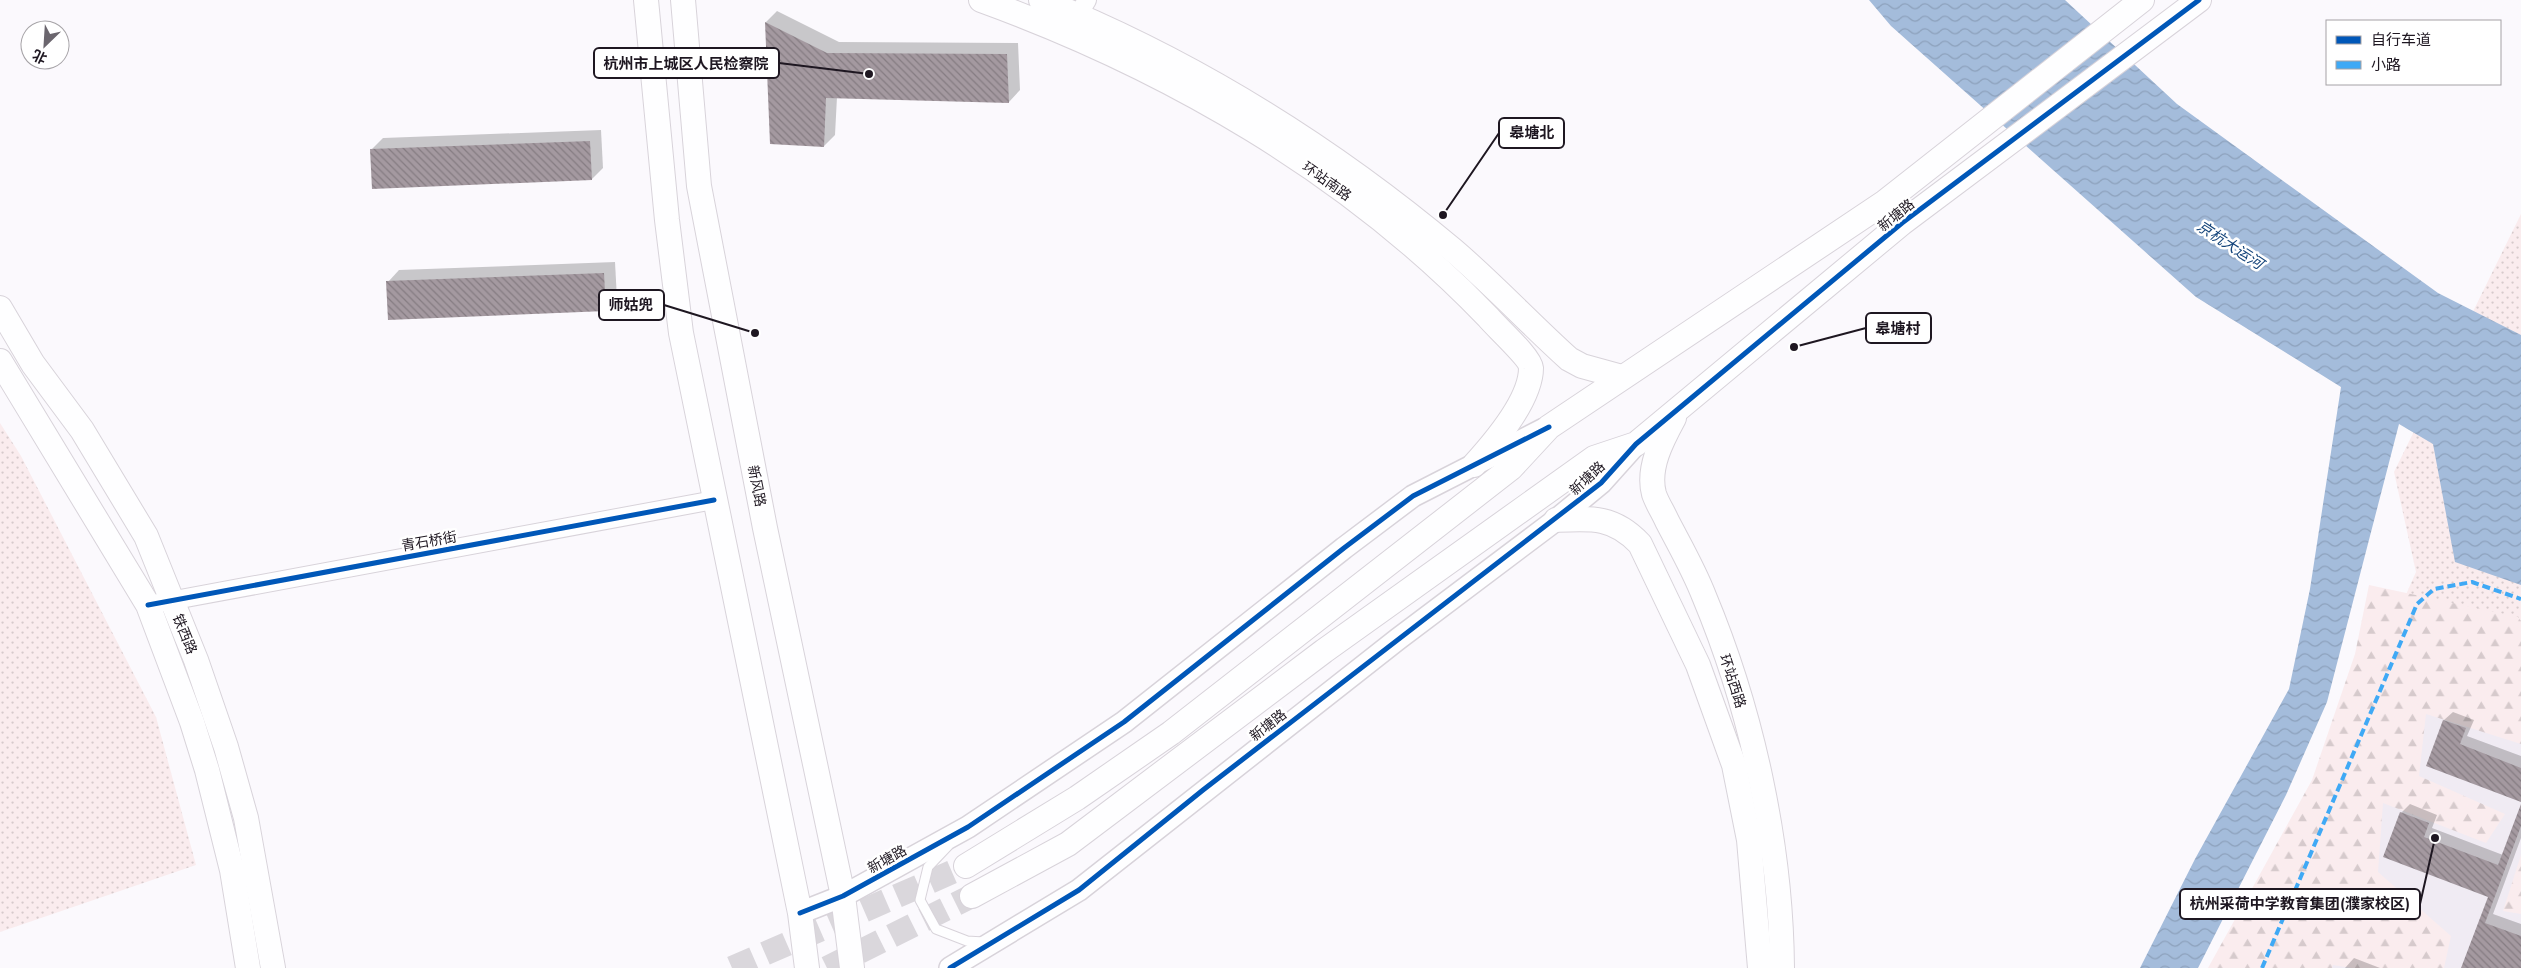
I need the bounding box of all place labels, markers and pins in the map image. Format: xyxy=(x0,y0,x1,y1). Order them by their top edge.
callout: 杭州市上城区人民检察院 xyxy=(594,48,779,78)
callout: 皋塘北 xyxy=(1499,118,1564,148)
callout: 师姑兜 xyxy=(599,290,664,320)
callout: 皋塘村 xyxy=(1866,313,1931,343)
callout: 杭州采荷中学教育集团(濮家校区) xyxy=(2180,889,2420,919)

